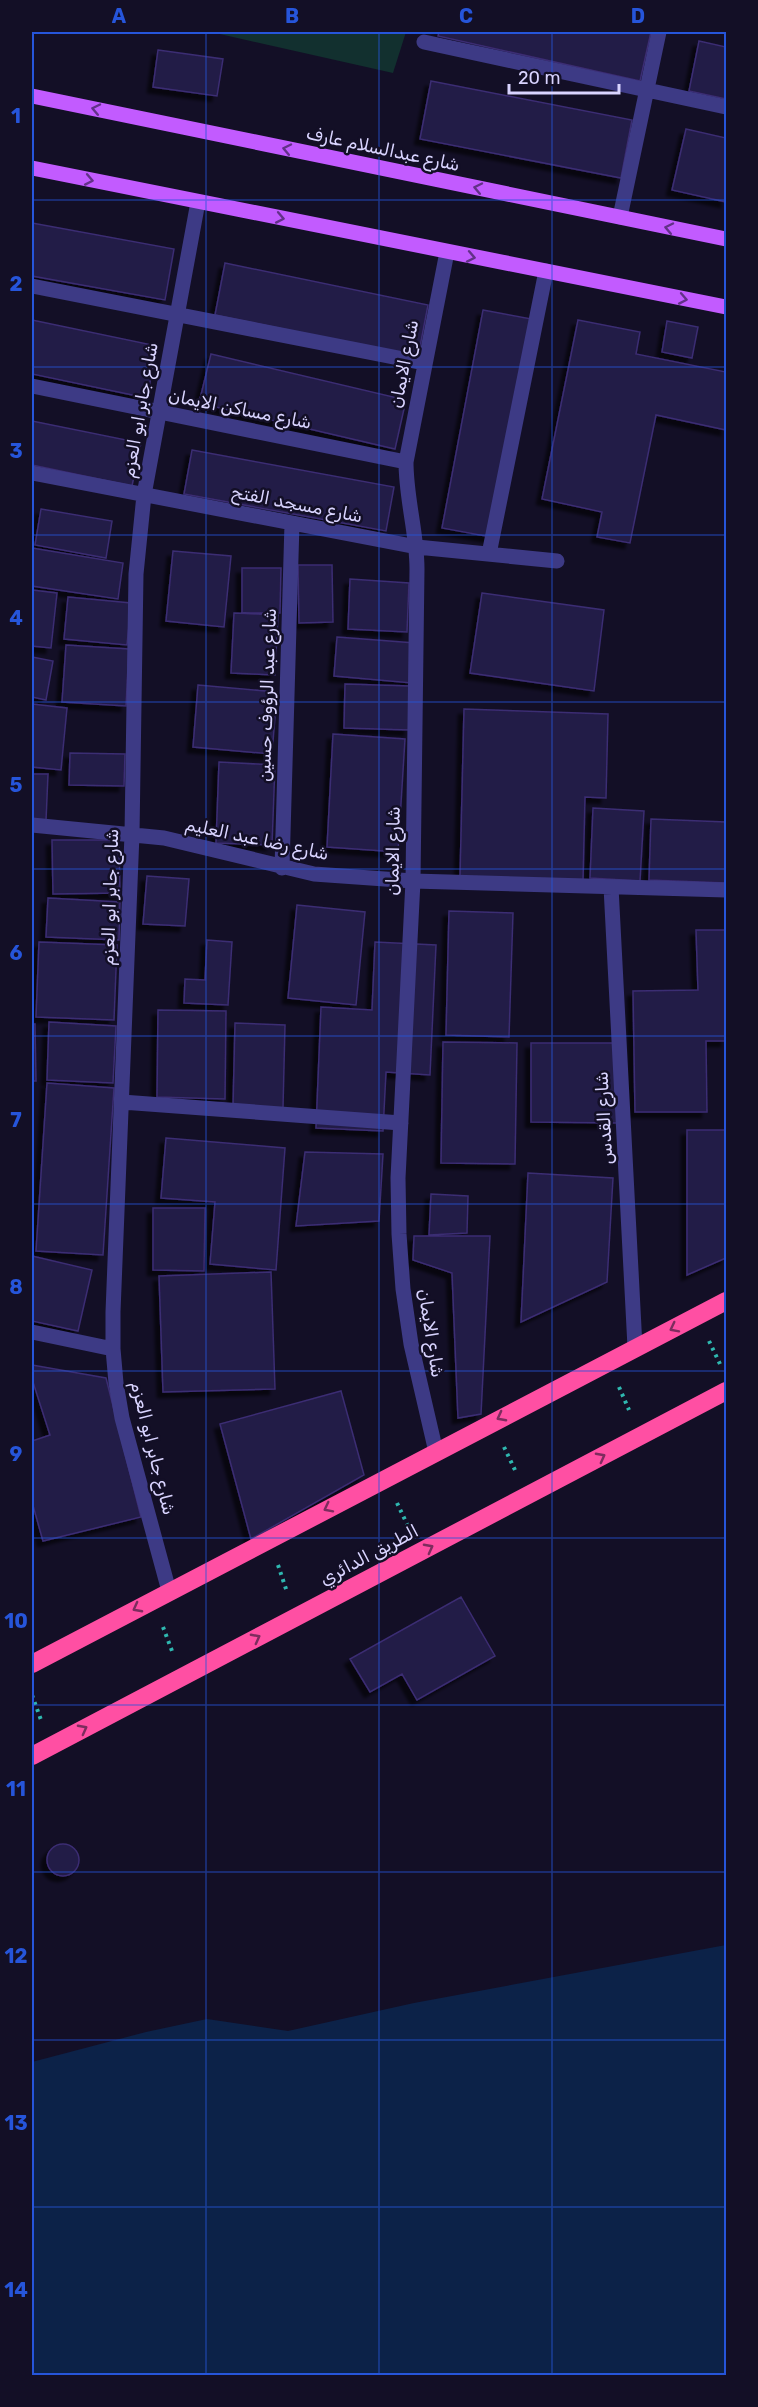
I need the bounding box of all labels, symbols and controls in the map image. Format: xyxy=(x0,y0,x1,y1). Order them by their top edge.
text: A xyxy=(112,4,127,28)
text: B xyxy=(285,4,299,28)
text: C xyxy=(459,4,473,28)
text: D xyxy=(631,4,645,28)
scale bar xyxy=(509,57,618,95)
text: 20 m xyxy=(518,67,560,89)
one-way arrow xyxy=(92,103,102,116)
text: 1 xyxy=(11,104,21,128)
street label: شارع عبدالسلام عارف xyxy=(304,122,462,177)
one-way arrow xyxy=(283,143,293,156)
one-way arrow xyxy=(84,173,94,186)
one-way arrow xyxy=(473,182,483,195)
one-way arrow xyxy=(275,211,285,224)
one-way arrow xyxy=(664,222,674,235)
one-way arrow xyxy=(466,250,476,263)
text: 2 xyxy=(10,272,23,296)
one-way arrow xyxy=(678,292,688,305)
street label: شارع الايمان xyxy=(385,318,424,410)
street label: شارع جابر ابو العزم xyxy=(117,341,164,480)
street label: شارع مساكن الايمان xyxy=(166,384,313,435)
text: 3 xyxy=(9,439,23,463)
street label: شارع مسجد الفتح xyxy=(229,481,364,529)
text: 4 xyxy=(9,606,23,630)
street label: شارع عبد الرؤوف حسين xyxy=(253,608,282,782)
text: 5 xyxy=(10,773,23,797)
street label: شارع الايمان xyxy=(381,806,406,896)
street label: شارع رضا عبد العليم xyxy=(183,813,331,866)
street label: شارع جابر ابو العزم xyxy=(97,828,124,966)
text: 6 xyxy=(9,941,23,965)
street label: شارع القدس xyxy=(591,1071,618,1165)
text: 7 xyxy=(10,1108,22,1132)
text: 8 xyxy=(9,1275,23,1299)
street label: شارع الايمان xyxy=(412,1287,449,1379)
one-way arrow xyxy=(670,1320,681,1332)
street label: شارع جابر ابو العزم xyxy=(125,1379,180,1517)
one-way arrow xyxy=(497,1410,507,1421)
text: 9 xyxy=(10,1442,23,1466)
one-way arrow xyxy=(595,1453,606,1464)
one-way arrow xyxy=(324,1500,335,1512)
street label: الطريق الدائري xyxy=(316,1520,423,1591)
one-way arrow xyxy=(422,1543,433,1555)
one-way arrow xyxy=(133,1601,143,1612)
text: 10 xyxy=(4,1609,28,1633)
one-way arrow xyxy=(250,1634,260,1645)
one-way arrow xyxy=(77,1724,88,1736)
text: 11 xyxy=(6,1777,26,1801)
text: 12 xyxy=(5,1944,27,1968)
text: 13 xyxy=(4,2111,28,2135)
text: 14 xyxy=(4,2278,28,2302)

